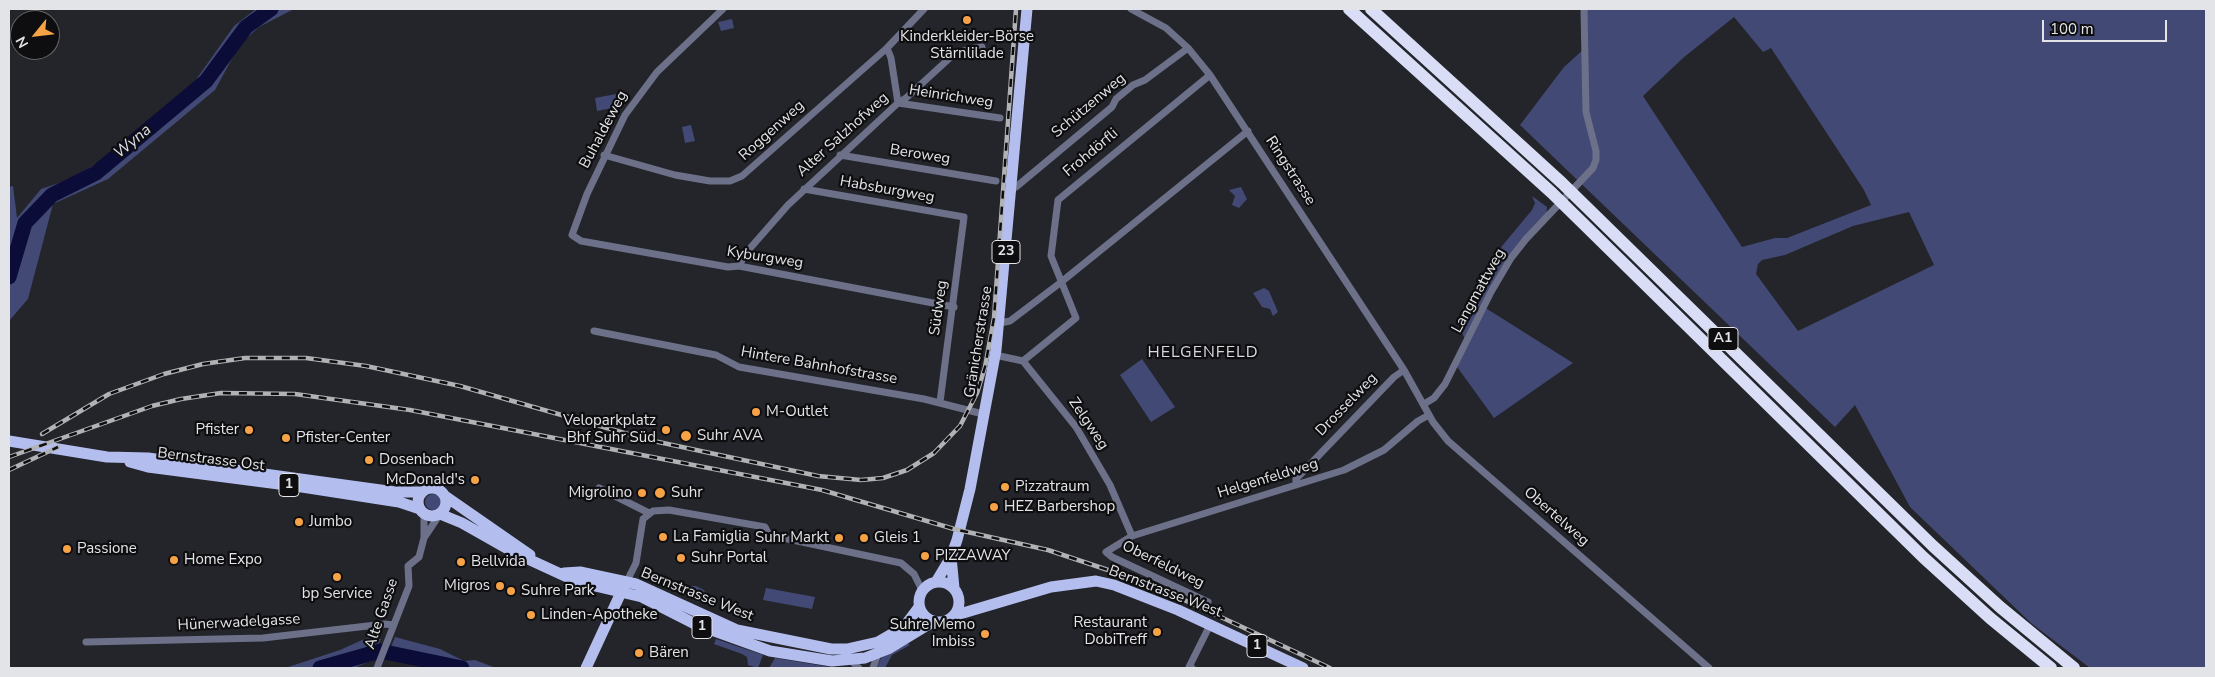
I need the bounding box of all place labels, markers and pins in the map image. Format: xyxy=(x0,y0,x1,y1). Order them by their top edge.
marker: Kinderkleider-Börse Stärnlilade xyxy=(961,14,973,26)
place label: Kinderkleider-Börse Stärnlilade xyxy=(900,28,1034,63)
place label: M-Outlet xyxy=(766,403,828,421)
marker: M-Outlet xyxy=(750,406,762,418)
place label: Veloparkplatz Bhf Suhr Süd xyxy=(563,412,656,447)
place label: Pfister xyxy=(195,421,239,439)
marker: Pfister xyxy=(243,424,255,436)
marker: Veloparkplatz Bhf Suhr Süd xyxy=(660,424,672,436)
place label: Suhr AVA xyxy=(697,427,763,445)
place label: Pfister-Center xyxy=(296,429,390,447)
marker: Suhr AVA xyxy=(679,429,693,443)
marker: Pfister-Center xyxy=(280,432,292,444)
place label: Dosenbach xyxy=(379,451,454,469)
marker: Dosenbach xyxy=(363,454,375,466)
place label: McDonald's xyxy=(386,471,465,489)
marker: McDonald's xyxy=(469,474,481,486)
place label: Pizzatraum xyxy=(1015,478,1089,496)
marker: Pizzatraum xyxy=(999,481,1011,493)
place label: Migrolino xyxy=(569,484,632,502)
place label: Suhr xyxy=(671,484,703,502)
marker: Suhr xyxy=(653,486,667,500)
marker: Migrolino xyxy=(636,487,648,499)
place label: HEZ Barbershop xyxy=(1004,498,1115,516)
marker: HEZ Barbershop xyxy=(988,501,1000,513)
place label: Jumbo xyxy=(309,513,352,531)
marker: Jumbo xyxy=(293,516,305,528)
place label: La Famiglia xyxy=(673,528,750,546)
place label: Suhr Markt xyxy=(755,529,829,547)
place label: Gleis 1 xyxy=(874,529,921,547)
marker: La Famiglia xyxy=(657,531,669,543)
marker: Suhr Markt xyxy=(833,532,845,544)
marker: Gleis 1 xyxy=(858,532,870,544)
place label: Passione xyxy=(77,540,137,558)
marker: Passione xyxy=(61,543,73,555)
place label: PIZZAWAY xyxy=(935,547,1011,565)
place label: Suhr Portal xyxy=(691,549,767,567)
marker: PIZZAWAY xyxy=(919,550,931,562)
place label: Home Expo xyxy=(184,551,262,569)
marker: Suhr Portal xyxy=(675,552,687,564)
place label: Bellvida xyxy=(471,553,526,571)
marker: Home Expo xyxy=(168,554,180,566)
marker: Bellvida xyxy=(455,556,467,568)
marker: bp Service xyxy=(331,571,343,583)
place label: Migros xyxy=(444,577,490,595)
marker: Migros xyxy=(494,580,506,592)
place label: Suhre Park xyxy=(521,582,594,600)
place label: bp Service xyxy=(302,585,372,603)
marker: Suhre Park xyxy=(505,585,517,597)
place label: Linden-Apotheke xyxy=(541,606,657,624)
marker: Linden-Apotheke xyxy=(525,609,537,621)
place label: Restaurant DobiTreff xyxy=(1073,614,1147,649)
place label: Suhre Memo Imbiss xyxy=(890,616,975,651)
marker: Restaurant DobiTreff xyxy=(1151,626,1163,638)
marker: Suhre Memo Imbiss xyxy=(979,628,991,640)
place label: Bären xyxy=(649,644,689,662)
marker: Bären xyxy=(633,647,645,659)

